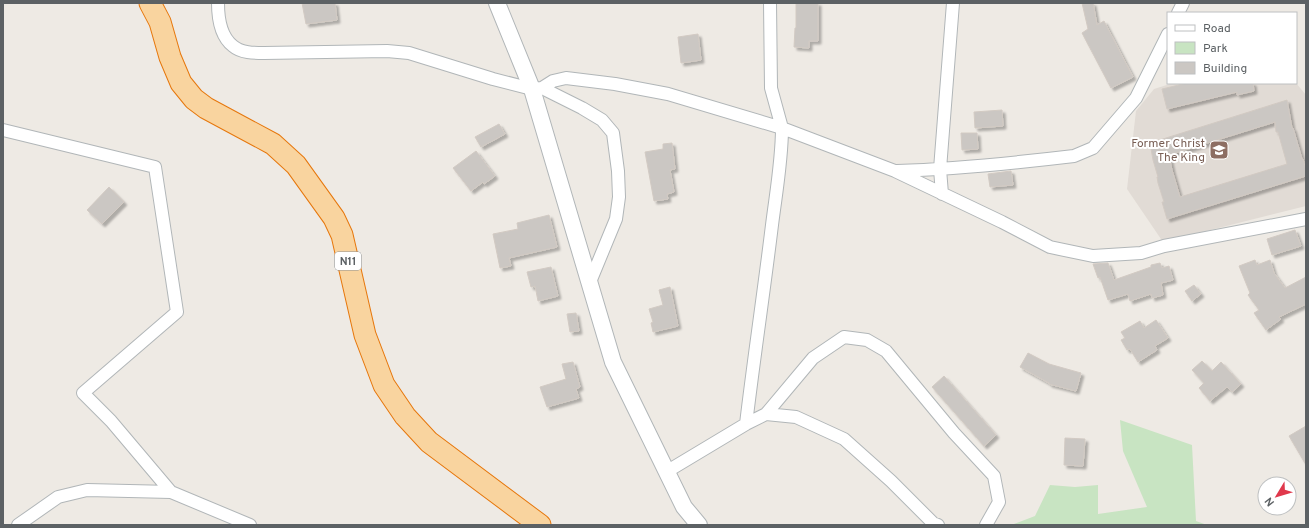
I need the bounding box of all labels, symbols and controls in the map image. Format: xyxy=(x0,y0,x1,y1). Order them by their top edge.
legend xyxy=(1167,12,1297,84)
text: Road xyxy=(1203,21,1231,37)
text: Park xyxy=(1203,41,1228,57)
text: Building xyxy=(1203,61,1247,77)
place label: Former Christ The King xyxy=(1131,136,1205,166)
school or university icon: Former Christ The King xyxy=(1208,139,1230,161)
road number: N11 xyxy=(335,252,361,270)
north arrow xyxy=(1257,476,1297,516)
text: N xyxy=(1262,494,1278,509)

